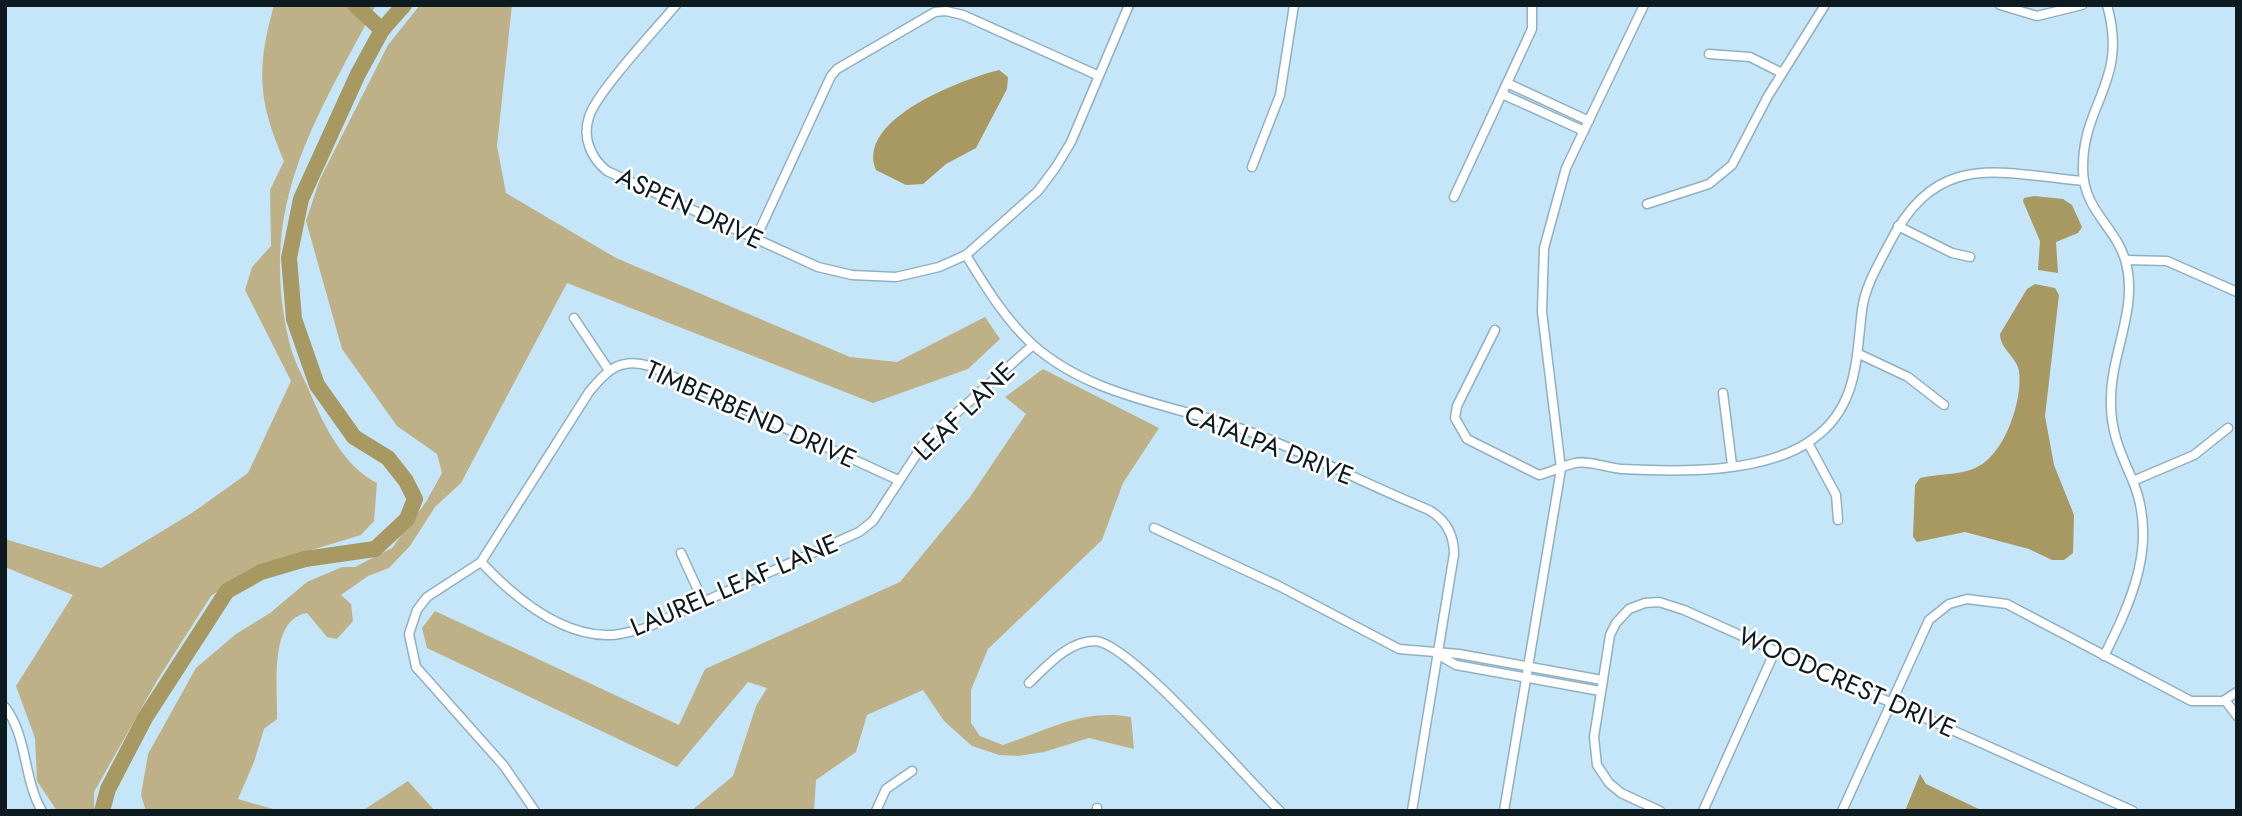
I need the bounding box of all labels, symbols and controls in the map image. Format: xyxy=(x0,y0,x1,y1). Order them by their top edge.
street label: ASPEN DRIVE xyxy=(610,157,770,259)
street label: TIMBERBEND DRIVE xyxy=(639,350,863,478)
street label: LEAF LANE xyxy=(905,353,1023,469)
street label: CATALPA DRIVE xyxy=(1179,395,1359,495)
street label: LAUREL LEAF LANE xyxy=(624,524,844,646)
street label: WOODCREST DRIVE xyxy=(1732,617,1962,747)

